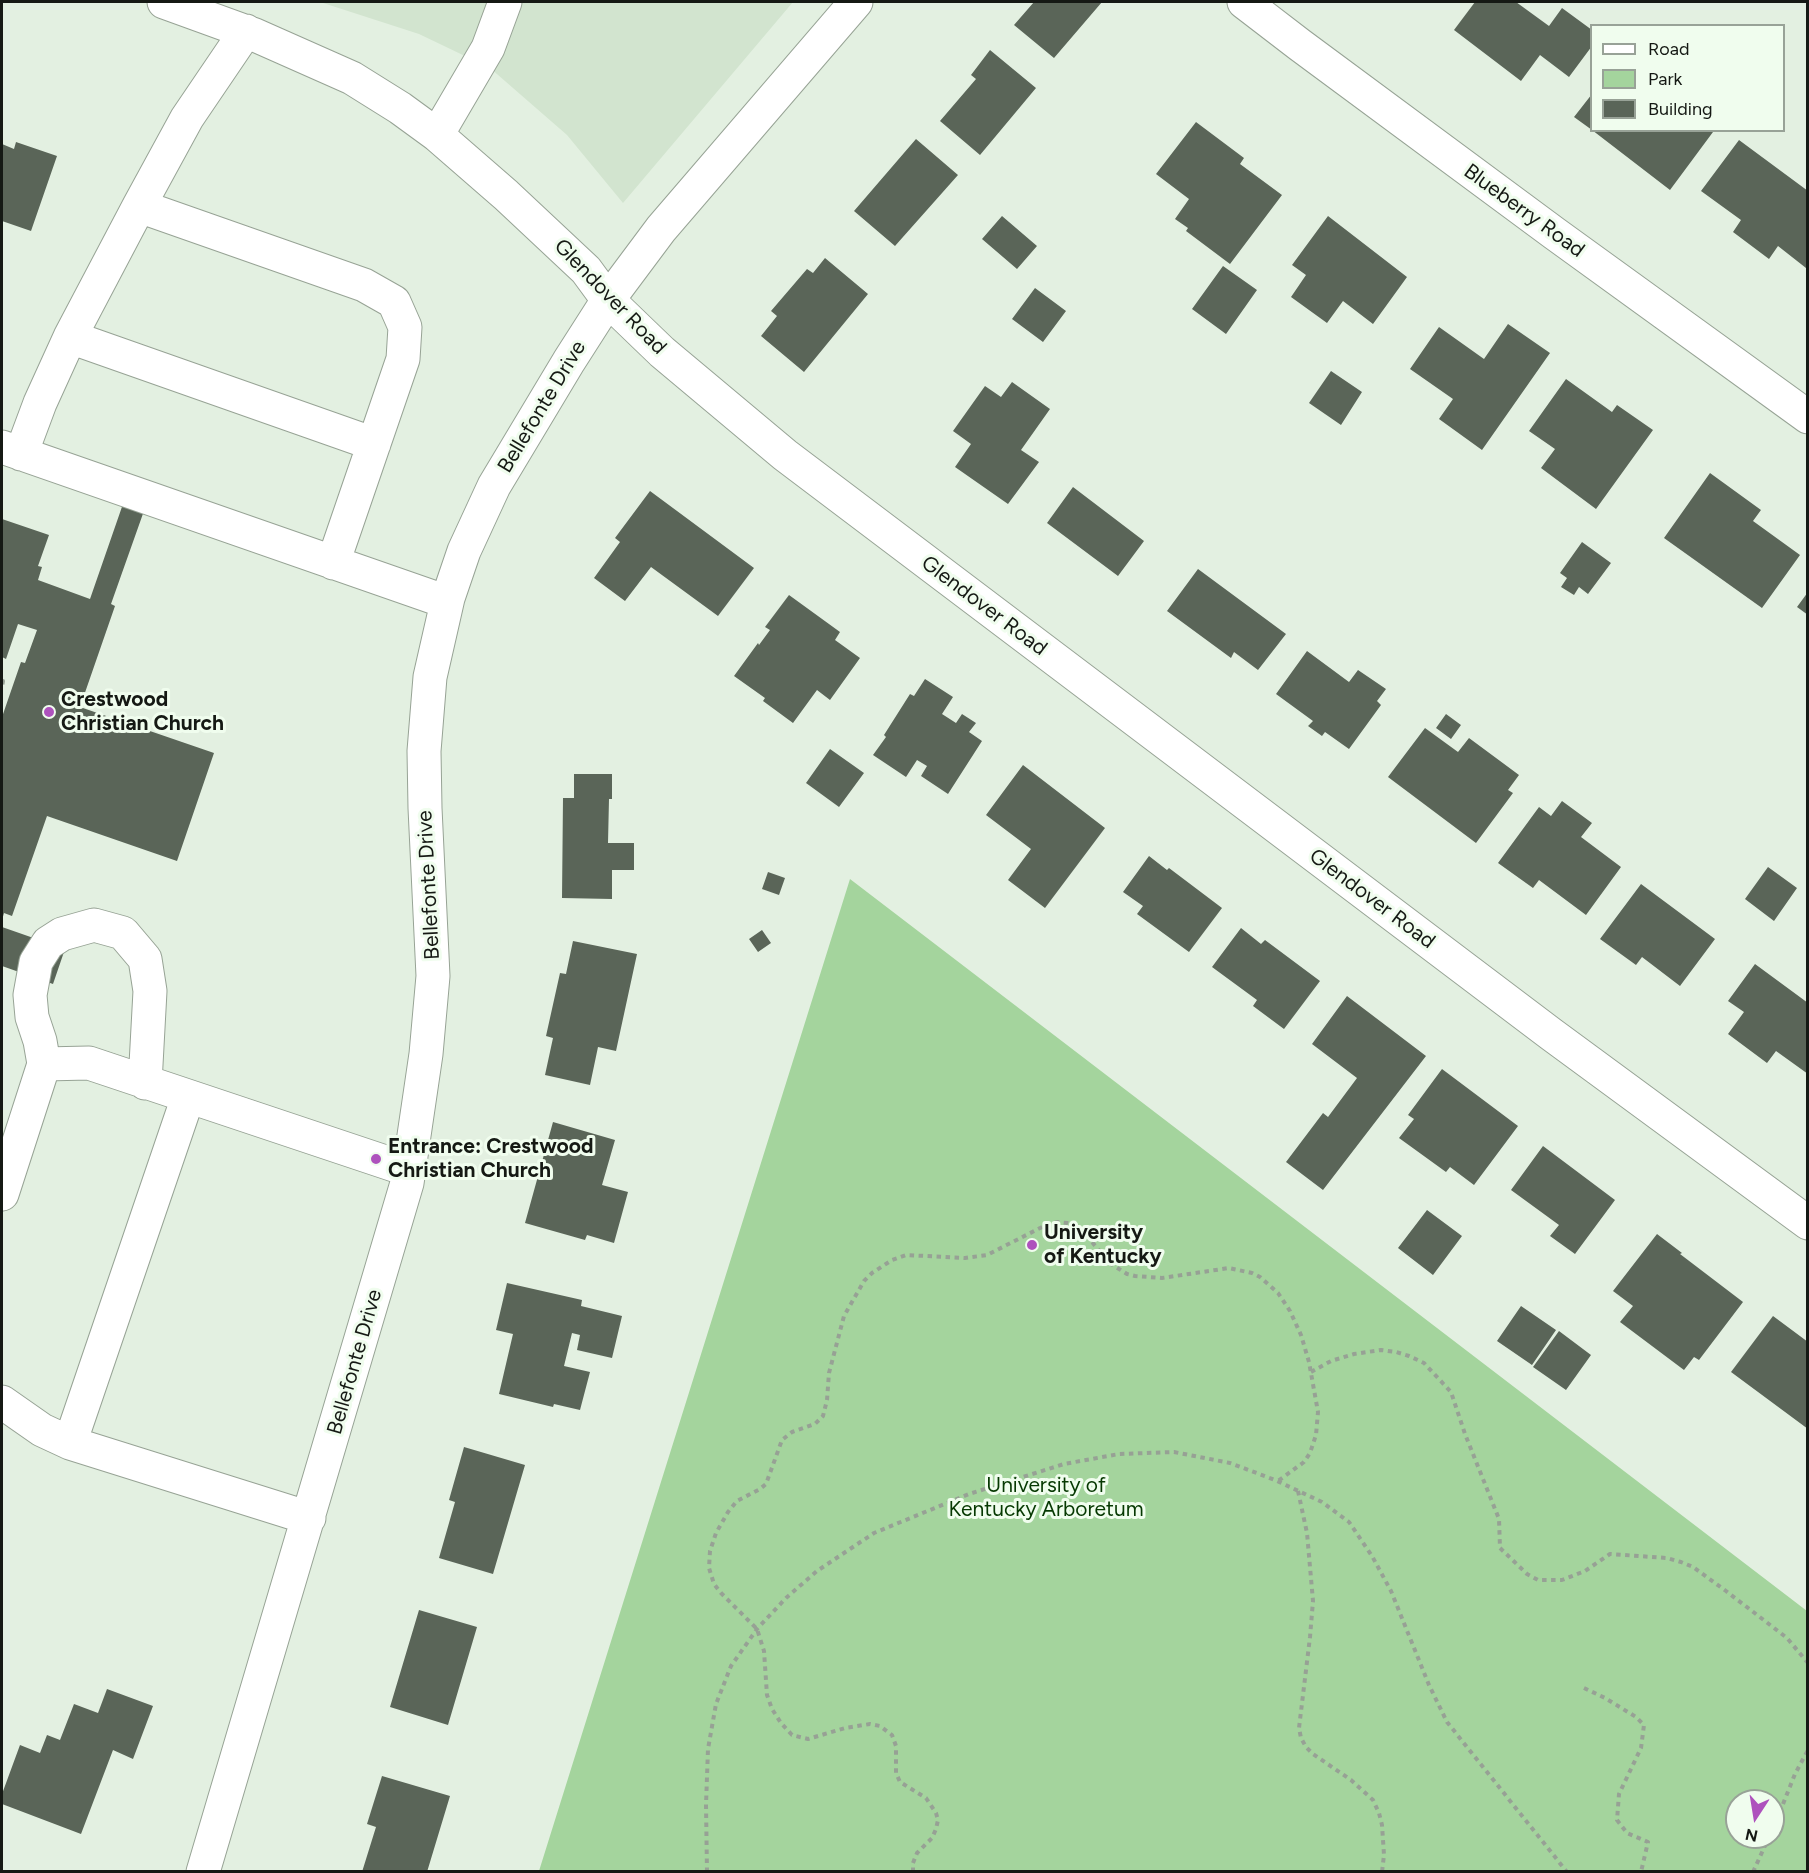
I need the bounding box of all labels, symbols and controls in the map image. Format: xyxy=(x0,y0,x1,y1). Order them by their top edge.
legend xyxy=(1590,24,1785,132)
text: Road xyxy=(1648,38,1689,60)
text: Park xyxy=(1648,68,1682,90)
text: Building xyxy=(1648,98,1713,120)
street label: Blueberry Road xyxy=(1459,159,1589,263)
street label: Glendover Road xyxy=(549,234,671,360)
street label: Bellefonte Drive xyxy=(493,336,591,478)
street label: Glendover Road xyxy=(916,551,1052,661)
place label: Crestwood Christian Church xyxy=(61,687,224,737)
marker: Crestwood Christian Church xyxy=(42,705,56,719)
street label: Bellefonte Drive xyxy=(413,810,445,960)
street label: Glendover Road xyxy=(1304,844,1440,954)
place label: Entrance: Crestwood Christian Church xyxy=(388,1134,593,1184)
marker: Entrance: Crestwood Christian Church xyxy=(369,1152,383,1166)
place label: University of Kentucky xyxy=(1044,1220,1162,1270)
marker: University of Kentucky xyxy=(1025,1238,1039,1252)
street label: Bellefonte Drive xyxy=(322,1287,388,1437)
park label: University of Kentucky Arboretum xyxy=(948,1473,1144,1523)
north arrow xyxy=(1725,1789,1785,1849)
text: N xyxy=(1744,1825,1760,1846)

